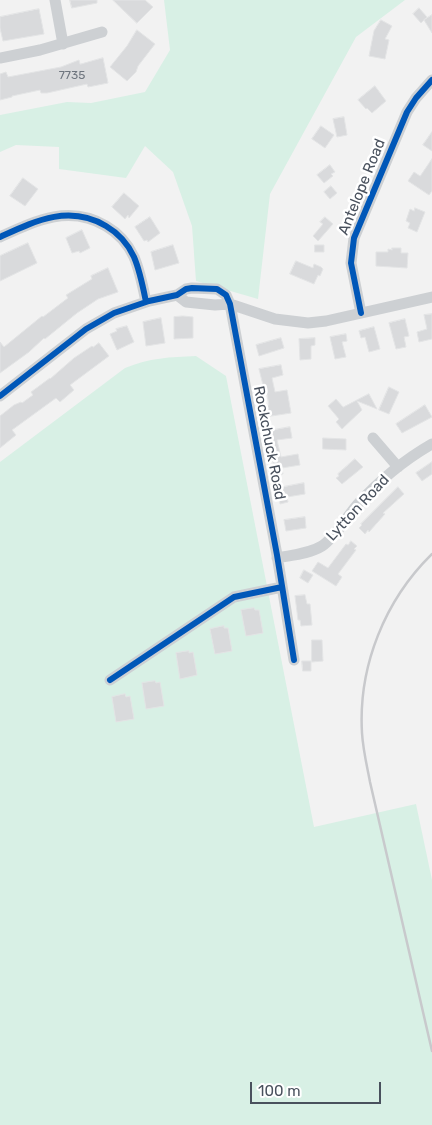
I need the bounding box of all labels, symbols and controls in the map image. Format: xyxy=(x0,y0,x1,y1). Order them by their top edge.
house number: 7735 xyxy=(59,69,85,83)
street label: Antelope Road xyxy=(335,136,389,238)
street label: Rockchuck Road xyxy=(249,385,289,501)
street label: Lytton Road xyxy=(323,471,393,545)
scale bar xyxy=(252,1072,383,1104)
text: 100 m xyxy=(258,1082,300,1100)

